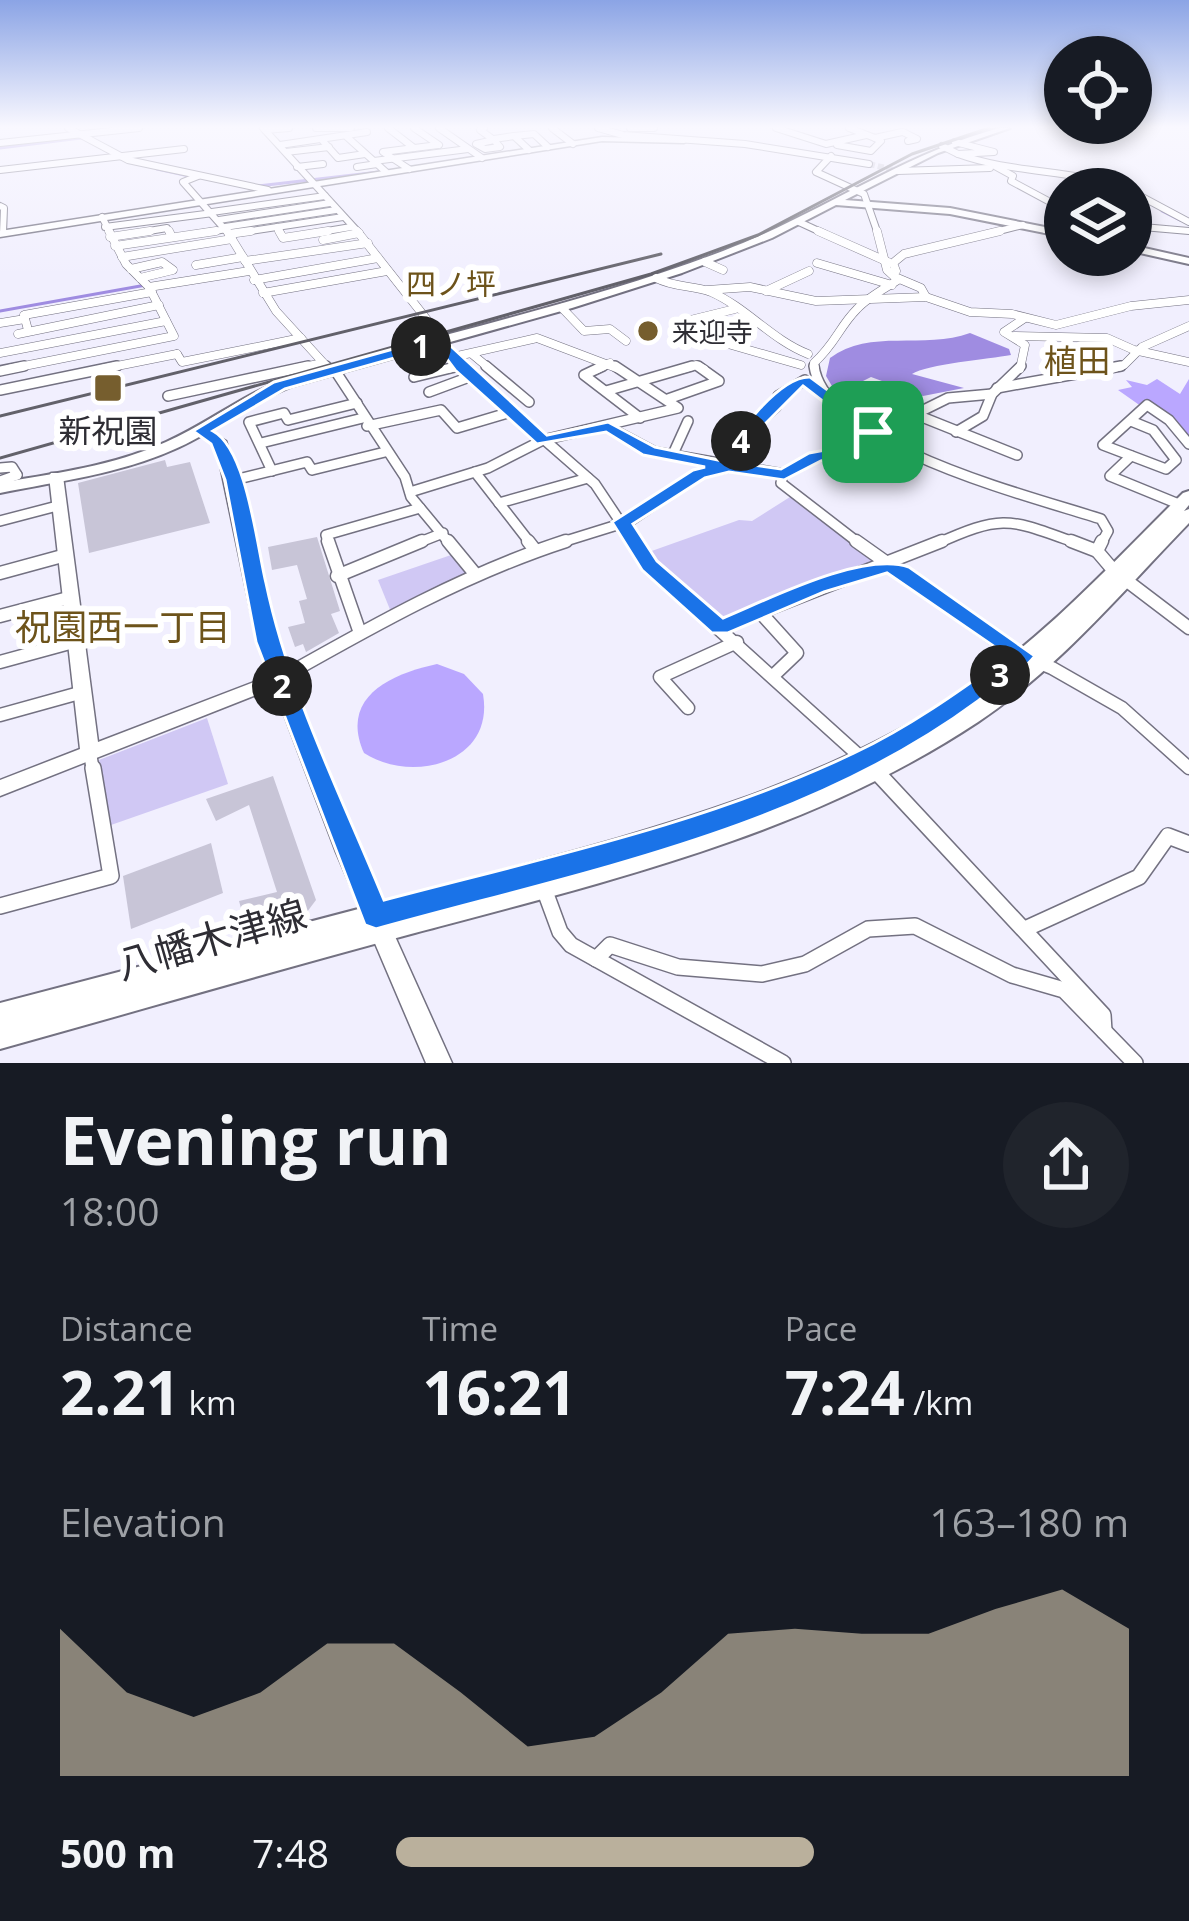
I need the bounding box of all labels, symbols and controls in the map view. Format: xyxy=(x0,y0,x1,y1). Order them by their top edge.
map controls xyxy=(1044,36,1152,276)
button: locate xyxy=(1044,36,1152,144)
button: layers xyxy=(1044,168,1152,276)
district label: 四ノ坪 xyxy=(406,263,496,304)
place label: 来迎寺 xyxy=(672,313,753,350)
pin: 1 xyxy=(391,316,451,376)
marker: 来迎寺 xyxy=(635,318,661,344)
text: 1 xyxy=(412,323,430,368)
district label: 植田 xyxy=(1044,338,1110,383)
marker: 新祝園 xyxy=(92,372,124,404)
pin xyxy=(822,381,924,483)
icon: arrive xyxy=(840,399,906,465)
place label: 新祝園 xyxy=(59,408,158,453)
pin: 4 xyxy=(711,411,771,471)
text: 4 xyxy=(732,418,750,463)
district label: 祝園西一丁目 xyxy=(15,602,231,651)
pin: 3 xyxy=(970,645,1030,705)
text: 3 xyxy=(991,652,1009,697)
pin: 2 xyxy=(252,656,312,716)
text: 2 xyxy=(273,663,291,708)
street label: 八幡木津線 xyxy=(110,886,312,990)
text: Evening run xyxy=(60,1094,452,1184)
button: share xyxy=(1003,1102,1129,1228)
text: 18:00 xyxy=(60,1184,159,1237)
text: Distance xyxy=(60,1306,193,1351)
text: Time xyxy=(422,1306,498,1351)
text: Pace xyxy=(785,1306,857,1351)
text: 2.21 xyxy=(60,1351,180,1433)
text: 16:21 xyxy=(422,1351,577,1433)
text: 7:24 xyxy=(785,1351,905,1433)
text: km xyxy=(180,1380,237,1425)
text: /km xyxy=(905,1380,973,1425)
text: Elevation xyxy=(60,1495,226,1548)
text: 163–180 m xyxy=(929,1495,1129,1548)
text: 500 m xyxy=(60,1826,175,1879)
text: 7:48 xyxy=(252,1826,329,1879)

